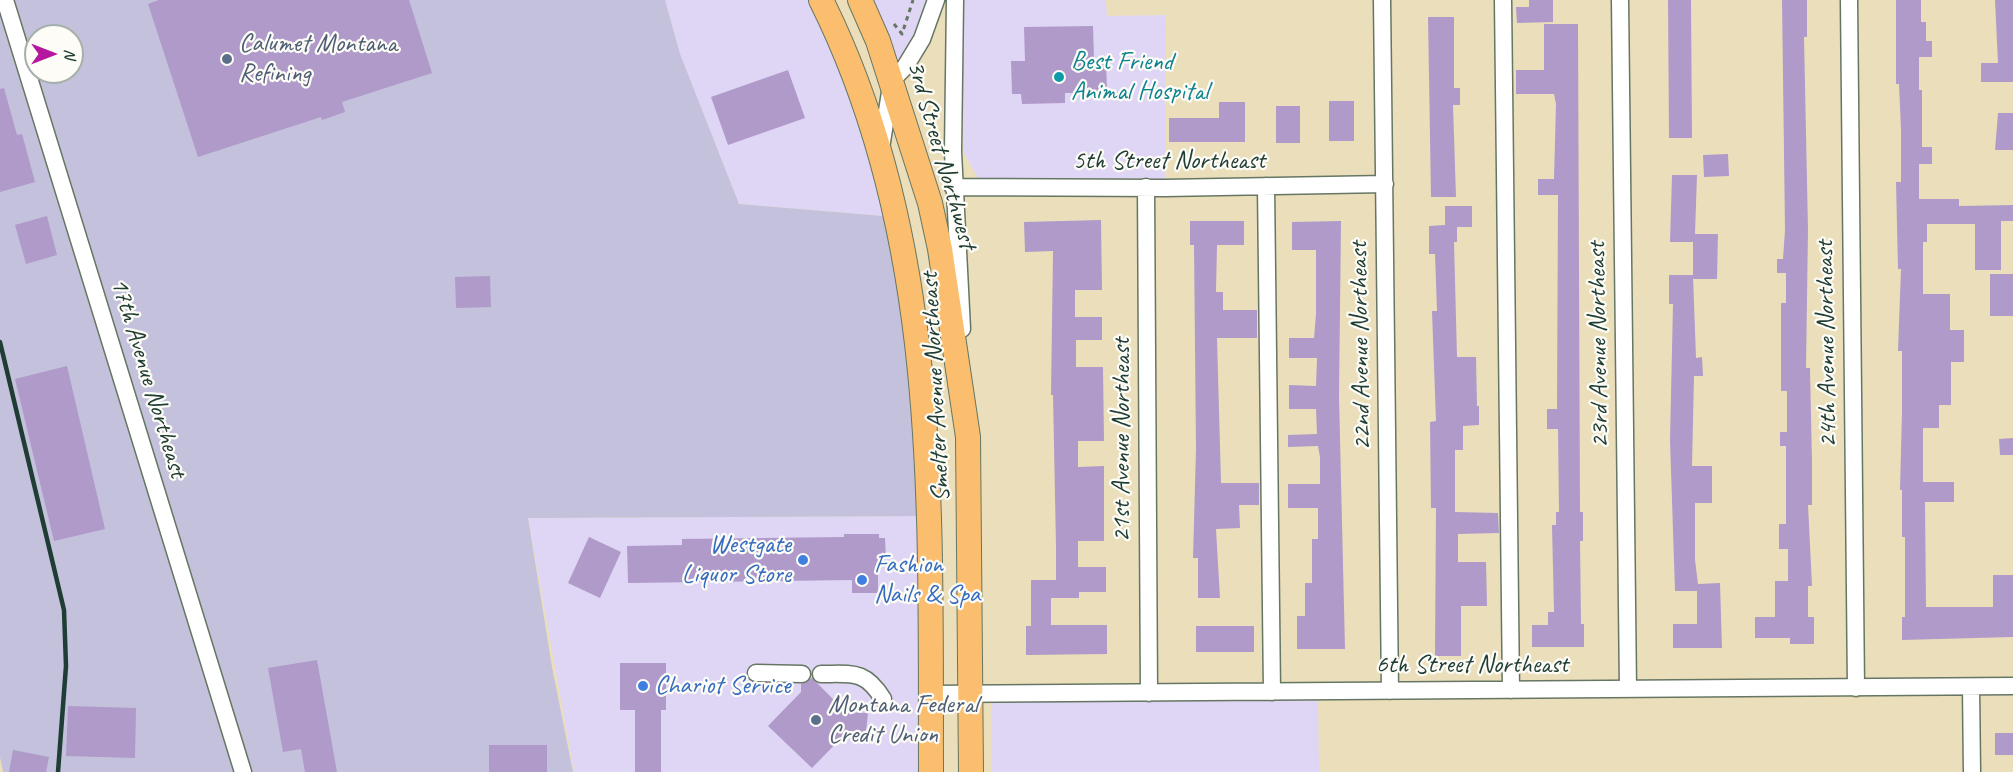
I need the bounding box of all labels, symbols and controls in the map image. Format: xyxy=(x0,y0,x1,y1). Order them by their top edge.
north arrow xyxy=(24,24,84,84)
place label: Calumet Montana Refining xyxy=(239,28,397,89)
place label: Best Friend Animal Hospital xyxy=(1071,46,1208,107)
text: N xyxy=(60,49,80,59)
marker: Calumet Montana Refining xyxy=(220,52,234,66)
street label: 3rd Street Northwest xyxy=(899,57,983,253)
marker: Best Friend Animal Hospital xyxy=(1052,70,1066,84)
street label: 5th Street Northeast xyxy=(1073,145,1265,177)
street label: 24th Avenue Northeast xyxy=(1810,240,1844,448)
street label: 22nd Avenue Northeast xyxy=(1344,241,1378,451)
street label: 23rd Avenue Northeast xyxy=(1582,242,1616,448)
street label: Smelter Avenue Northeast xyxy=(914,271,958,503)
street label: 17th Avenue Northeast xyxy=(103,274,193,482)
street label: 21st Avenue Northeast xyxy=(1106,338,1138,542)
place label: Westgate Liquor Store xyxy=(682,529,791,590)
place label: Fashion Nails & Spa xyxy=(874,549,980,610)
marker: Westgate Liquor Store xyxy=(796,553,810,567)
marker: Fashion Nails & Spa xyxy=(855,573,869,587)
street label: 6th Street Northeast xyxy=(1376,649,1568,681)
place label: Chariot Service xyxy=(655,670,791,702)
marker: Chariot Service xyxy=(636,679,650,693)
place label: Montana Federal Credit Union xyxy=(828,689,978,750)
marker: Montana Federal Credit Union xyxy=(809,713,823,727)

